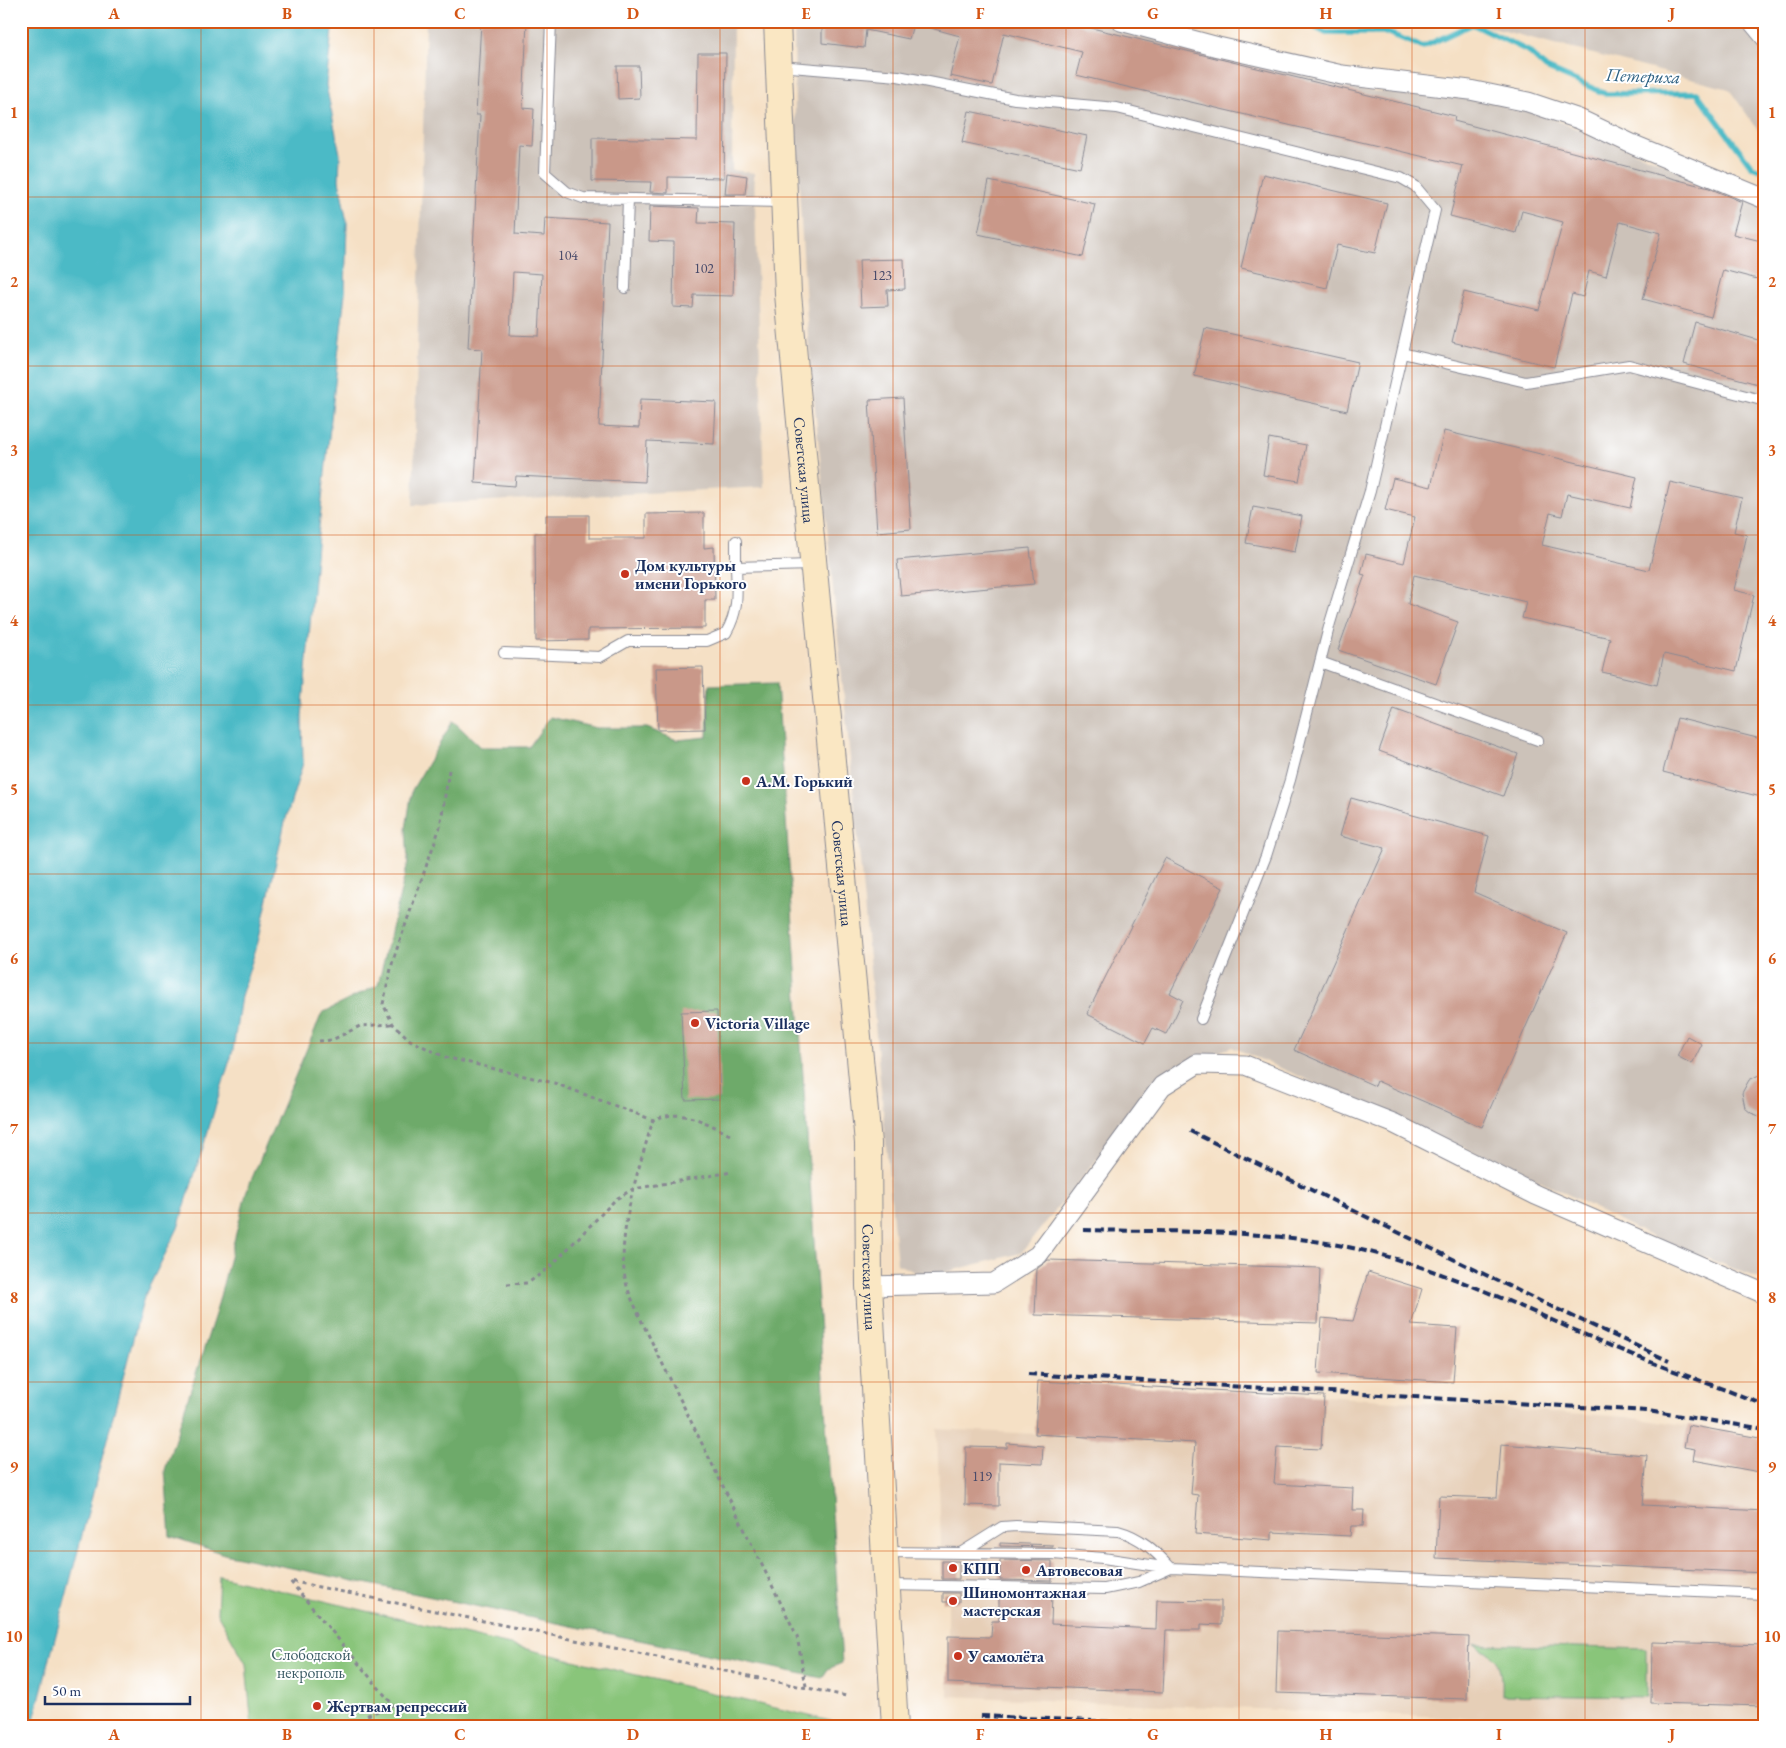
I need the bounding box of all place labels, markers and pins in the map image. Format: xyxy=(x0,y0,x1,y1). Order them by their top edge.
place label: Дом культуры имени Горького xyxy=(635,555,747,594)
marker: Дом культуры имени Горького xyxy=(619,568,631,580)
place label: А.М. Горький xyxy=(755,771,853,792)
marker: А.М. Горький xyxy=(740,775,752,787)
place label: Victoria Village xyxy=(705,1013,810,1034)
marker: Victoria Village xyxy=(689,1017,701,1029)
place label: КПП xyxy=(963,1558,1000,1579)
place label: Автовесовая xyxy=(1035,1560,1123,1581)
marker: КПП xyxy=(947,1562,959,1574)
marker: Автовесовая xyxy=(1020,1564,1032,1576)
place label: Шиномонтажная мастерская xyxy=(963,1582,1087,1621)
marker: Шиномонтажная мастерская xyxy=(947,1595,959,1607)
place label: У самолёта xyxy=(967,1646,1045,1667)
marker: У самолёта xyxy=(952,1650,964,1662)
place label: Жертвам репрессий xyxy=(326,1696,468,1717)
marker: Жертвам репрессий xyxy=(311,1700,323,1712)

